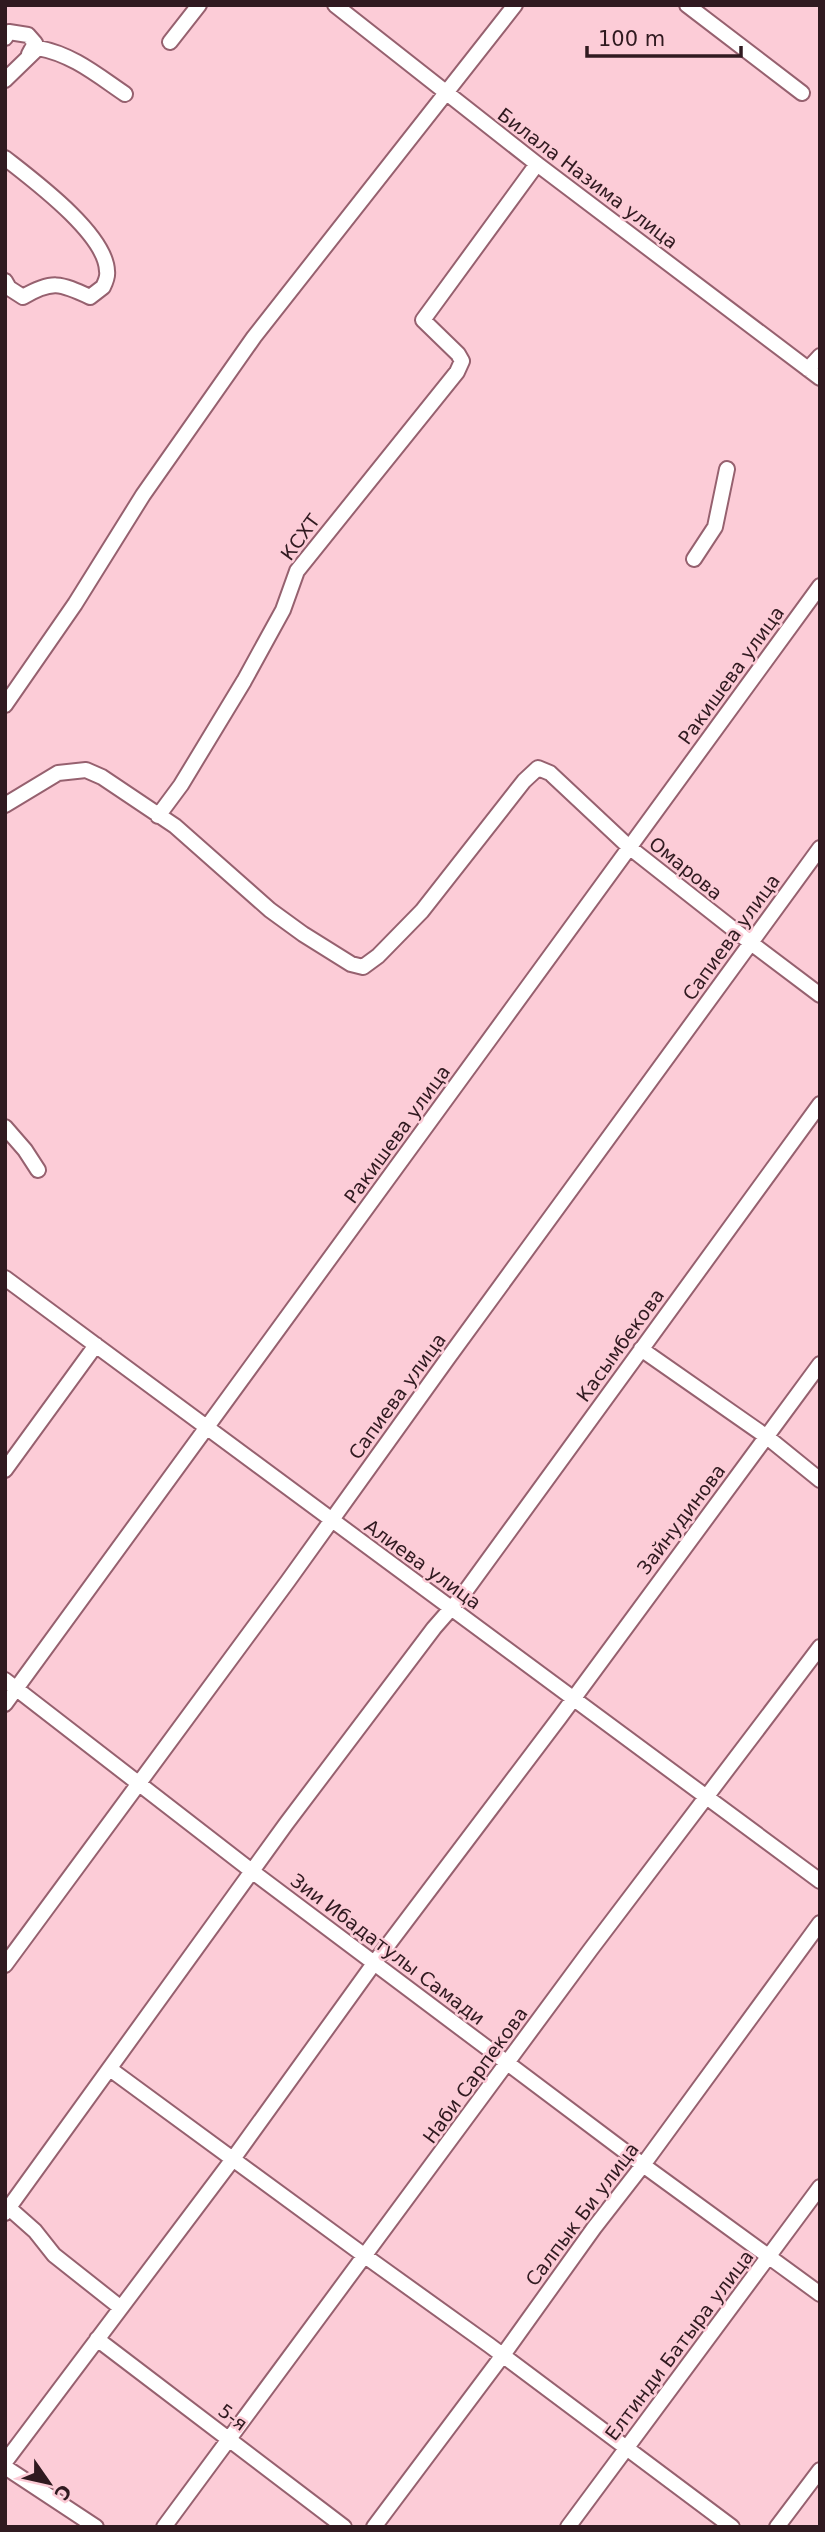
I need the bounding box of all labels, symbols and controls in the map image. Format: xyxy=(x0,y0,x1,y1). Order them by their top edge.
scale bar xyxy=(587,14,741,58)
text: 100 m xyxy=(598,27,665,51)
street label: Билала Назима улица xyxy=(494,103,682,253)
street label: КСХТ xyxy=(276,509,324,564)
street label: Ракишева улица xyxy=(674,602,788,748)
street label: Омарова xyxy=(645,832,727,904)
street label: Сапиева улица xyxy=(678,870,784,1004)
street label: Ракишева улица xyxy=(340,1061,454,1207)
street label: Касымбекова xyxy=(572,1284,668,1406)
street label: Сапиева улица xyxy=(344,1329,450,1463)
street label: Зайнудинова xyxy=(632,1460,730,1578)
street label: Алиева улица xyxy=(361,1514,485,1614)
street label: Зии Ибадатулы Самади xyxy=(287,1869,489,2029)
street label: Наби Сарпекова xyxy=(418,2003,532,2147)
street label: Салпык Би улица xyxy=(521,2138,643,2290)
street label: Елтинди Батыра улица xyxy=(600,2246,758,2444)
street label: 5-я xyxy=(214,2399,252,2435)
north arrow xyxy=(14,2448,84,2518)
text: С xyxy=(50,2481,76,2504)

